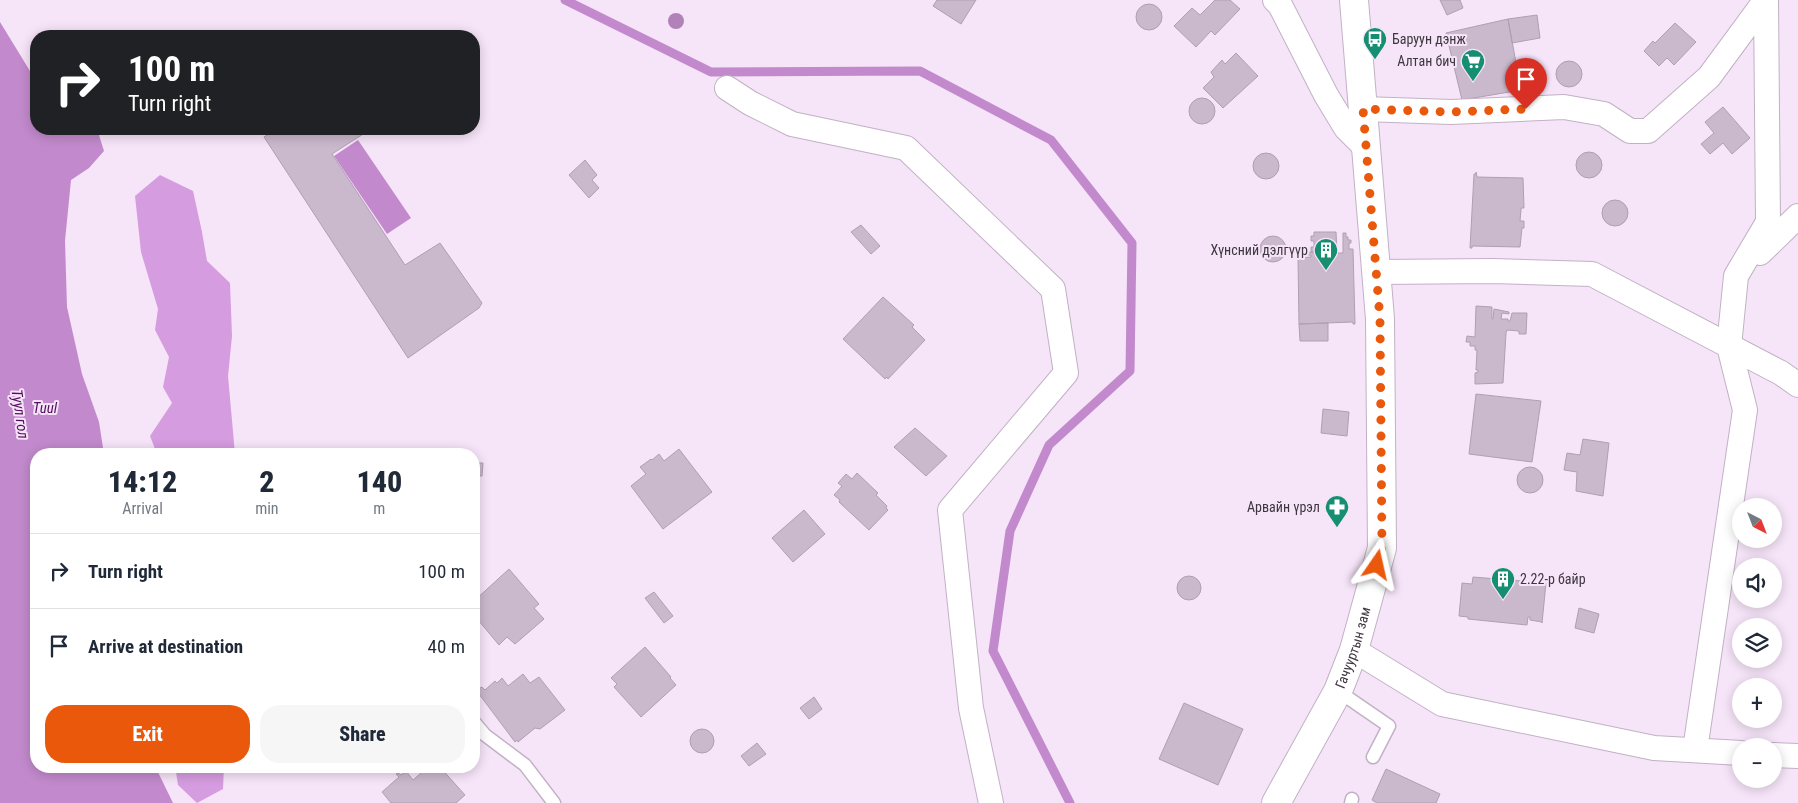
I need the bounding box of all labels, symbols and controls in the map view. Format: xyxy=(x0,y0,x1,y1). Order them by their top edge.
bus stop icon: Баруун дэнж xyxy=(1362,26,1388,60)
place label: Баруун дэнж xyxy=(1392,31,1466,47)
supermarket icon: Алтан бич xyxy=(1460,48,1486,82)
text: 100 m xyxy=(128,49,215,90)
icon: right xyxy=(45,50,110,115)
place label: Алтан бич xyxy=(1397,53,1456,69)
pin xyxy=(1505,58,1547,109)
icon: arrive xyxy=(1512,65,1540,93)
text: Turn right xyxy=(128,91,211,116)
building icon: Хүнсний дэлгүүр xyxy=(1313,237,1339,271)
place label: Хүнсний дэлгүүр xyxy=(1210,242,1308,258)
water label: Туул гол xyxy=(8,388,32,440)
water label: Tuul xyxy=(33,399,58,417)
text: 14:12 xyxy=(108,464,177,499)
text: 2 xyxy=(259,464,274,499)
text: 140 xyxy=(356,464,402,499)
pharmacy icon: Арвайн үрэл xyxy=(1324,494,1350,528)
north arrow xyxy=(1732,498,1782,548)
map controls xyxy=(1732,498,1782,788)
text: Arrival xyxy=(122,499,163,518)
text: min xyxy=(255,499,279,518)
text: m xyxy=(373,499,385,518)
place label: Арвайн үрэл xyxy=(1247,499,1320,515)
position arrow xyxy=(1350,538,1402,590)
icon: right xyxy=(45,557,73,585)
button: sound xyxy=(1732,558,1782,608)
text: Turn right xyxy=(88,560,163,583)
text: 100 m xyxy=(418,560,465,583)
building icon: 2.22-р байр xyxy=(1490,566,1516,600)
place label: 2.22-р байр xyxy=(1520,571,1586,587)
street label: Гачууртын зам xyxy=(1332,605,1373,691)
button: layers xyxy=(1732,618,1782,668)
icon: arrive xyxy=(45,632,73,660)
text: Arrive at destination xyxy=(88,635,243,658)
text: 40 m xyxy=(428,635,465,658)
button: + xyxy=(1732,678,1782,728)
button: Exit xyxy=(45,705,250,763)
button: Share xyxy=(260,705,465,763)
button: − xyxy=(1732,738,1782,788)

